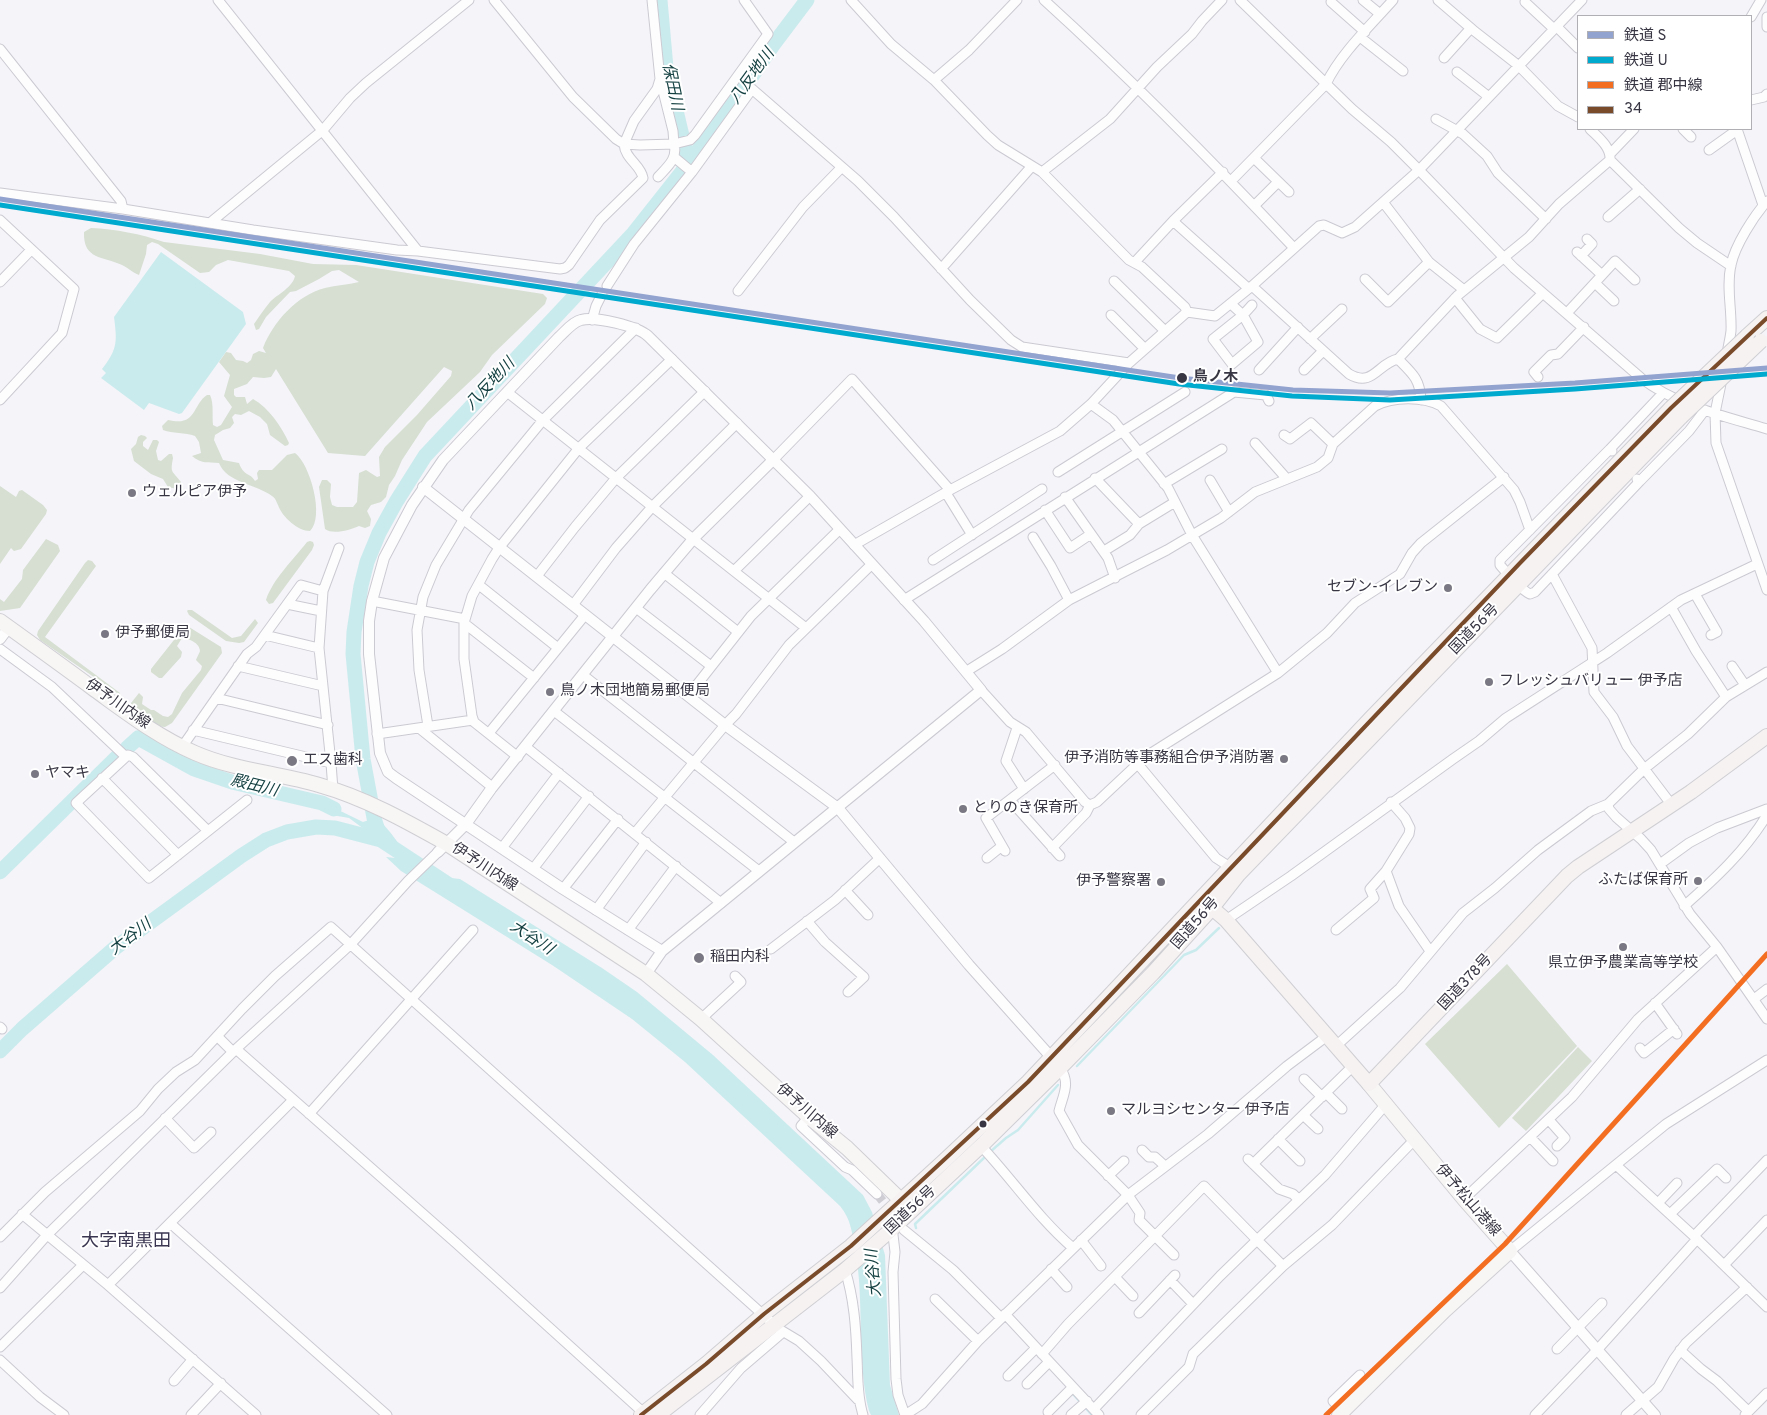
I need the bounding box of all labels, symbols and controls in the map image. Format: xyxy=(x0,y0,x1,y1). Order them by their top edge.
legend xyxy=(1577,15,1752,130)
text: 鉄道 S xyxy=(1624,27,1667,46)
water label: 八反地川 xyxy=(726,45,780,109)
text: 鉄道 U xyxy=(1624,52,1668,71)
water label: 保田川 xyxy=(657,62,685,112)
text: 鉄道 郡中線 xyxy=(1624,77,1703,96)
text: 34 xyxy=(1624,100,1642,119)
water label: 八反地川 xyxy=(462,355,520,415)
place label: 鳥ノ木 xyxy=(1193,369,1238,387)
marker: 鳥ノ木 xyxy=(1175,371,1189,385)
place label: ウェルピア伊予 xyxy=(142,484,247,502)
marker: ウェルピア伊予 xyxy=(126,487,138,499)
place label: セブン-イレブン xyxy=(1327,579,1438,597)
marker: セブン-イレブン xyxy=(1442,582,1454,594)
street label: 国道56号 xyxy=(1447,601,1503,659)
place label: 伊予郵便局 xyxy=(115,625,190,643)
marker: 伊予郵便局 xyxy=(99,628,111,640)
place label: フレッシュバリュー 伊予店 xyxy=(1499,673,1683,691)
street label: 伊予川内線 xyxy=(81,676,153,734)
marker: フレッシュバリュー 伊予店 xyxy=(1483,676,1495,688)
place label: 鳥ノ木団地簡易郵便局 xyxy=(560,683,710,701)
marker: 鳥ノ木団地簡易郵便局 xyxy=(544,686,556,698)
place label: 伊予消防等事務組合伊予消防署 xyxy=(1064,750,1274,768)
place label: エス歯科 xyxy=(303,752,363,770)
marker: 伊予消防等事務組合伊予消防署 xyxy=(1278,753,1290,765)
marker: エス歯科 xyxy=(285,754,299,768)
place label: ヤマキ xyxy=(45,765,90,783)
marker: ヤマキ xyxy=(29,768,41,780)
water label: 殿田川 xyxy=(228,772,280,802)
place label: とりのき保育所 xyxy=(973,800,1078,818)
marker: とりのき保育所 xyxy=(957,803,969,815)
street label: 伊予川内線 xyxy=(448,840,520,896)
place label: ふたば保育所 xyxy=(1598,872,1688,890)
place label: 伊予警察署 xyxy=(1076,873,1151,891)
marker: ふたば保育所 xyxy=(1692,875,1704,887)
marker: 伊予警察署 xyxy=(1155,876,1167,888)
street label: 国道56号 xyxy=(1168,894,1224,954)
water label: 大谷川 xyxy=(106,916,156,960)
water label: 大谷川 xyxy=(506,918,556,960)
marker: 県立伊予農業高等学校 xyxy=(1617,941,1629,953)
place label: 稲田内科 xyxy=(710,949,770,967)
marker: 稲田内科 xyxy=(692,951,706,965)
street label: 国道378号 xyxy=(1435,951,1497,1015)
place label: 県立伊予農業高等学校 xyxy=(1548,955,1698,973)
street label: 伊予川内線 xyxy=(772,1081,840,1143)
place label: マルヨシセンター 伊予店 xyxy=(1121,1102,1290,1120)
marker: マルヨシセンター 伊予店 xyxy=(1105,1105,1117,1117)
unlabelled marker xyxy=(978,1119,988,1129)
street label: 伊予松山港線 xyxy=(1431,1161,1503,1241)
street label: 国道56号 xyxy=(882,1183,940,1239)
district label: 大字南黒田 xyxy=(81,1231,171,1253)
water label: 大谷川 xyxy=(863,1248,887,1298)

